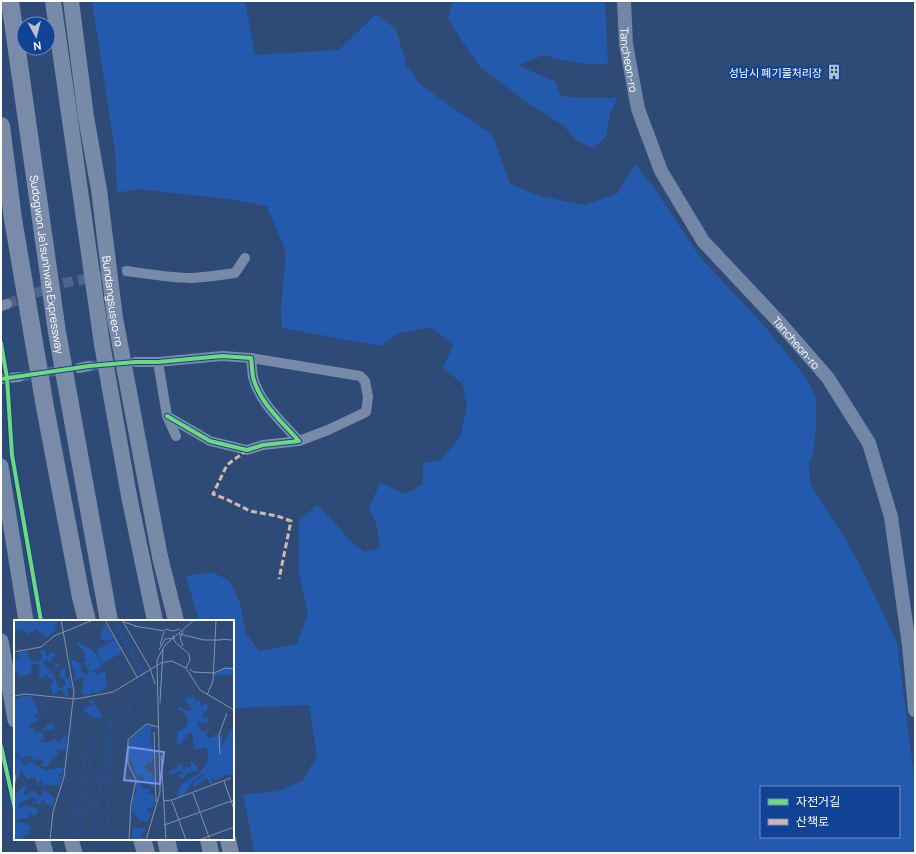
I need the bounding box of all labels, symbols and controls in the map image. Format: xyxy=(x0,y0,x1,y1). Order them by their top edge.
north arrow xyxy=(16,16,56,56)
street label: Tancheon-ro xyxy=(618,27,642,94)
text: N xyxy=(32,38,42,54)
building icon: 성남시 폐기물처리장 xyxy=(825,63,843,81)
place label: 성남시 폐기물처리장 xyxy=(729,65,822,80)
street label: Sudogwon Je1sunhwan Expressway xyxy=(27,174,68,355)
street label: Bundangsuseo-ro xyxy=(100,255,128,348)
street label: Tancheon-ro xyxy=(770,313,824,372)
inset map xyxy=(14,620,234,840)
legend xyxy=(760,786,900,838)
text: 자전거길 xyxy=(796,793,840,810)
text: 산책로 xyxy=(796,813,829,830)

